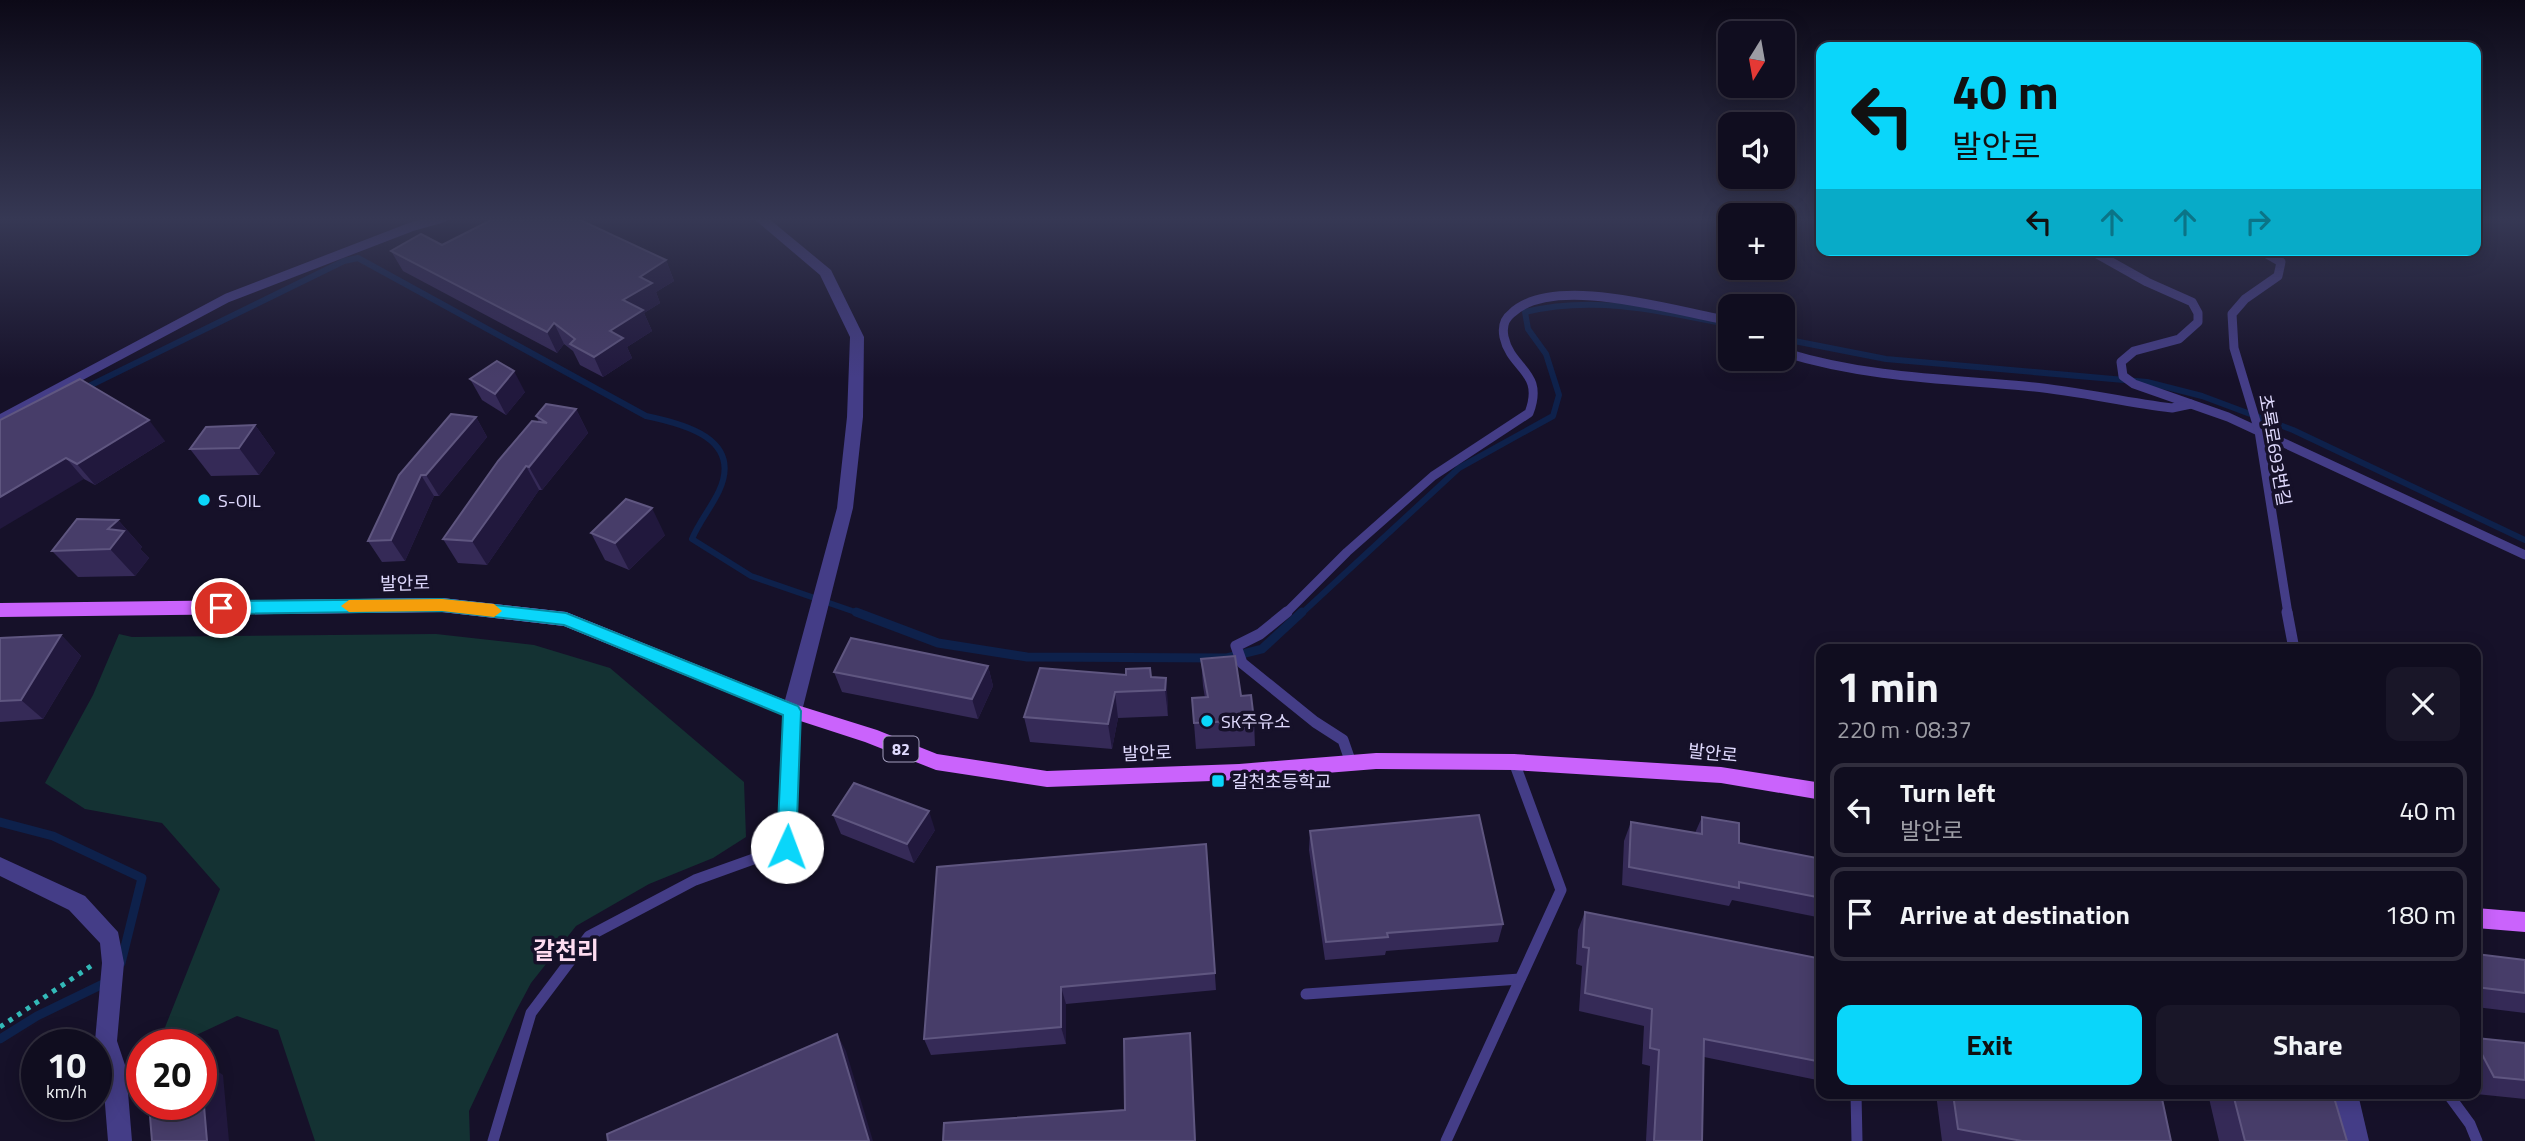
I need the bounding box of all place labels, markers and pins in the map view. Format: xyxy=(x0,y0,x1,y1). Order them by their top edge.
place label: S-OIL xyxy=(218,487,261,514)
marker: S-OIL xyxy=(196,492,212,508)
pin xyxy=(191,578,251,638)
place label: SK주유소 xyxy=(1221,708,1291,735)
marker: SK주유소 xyxy=(1199,713,1215,729)
place label: 갈천초등학교 xyxy=(1232,768,1331,795)
marker: 갈천초등학교 xyxy=(1210,773,1226,789)

